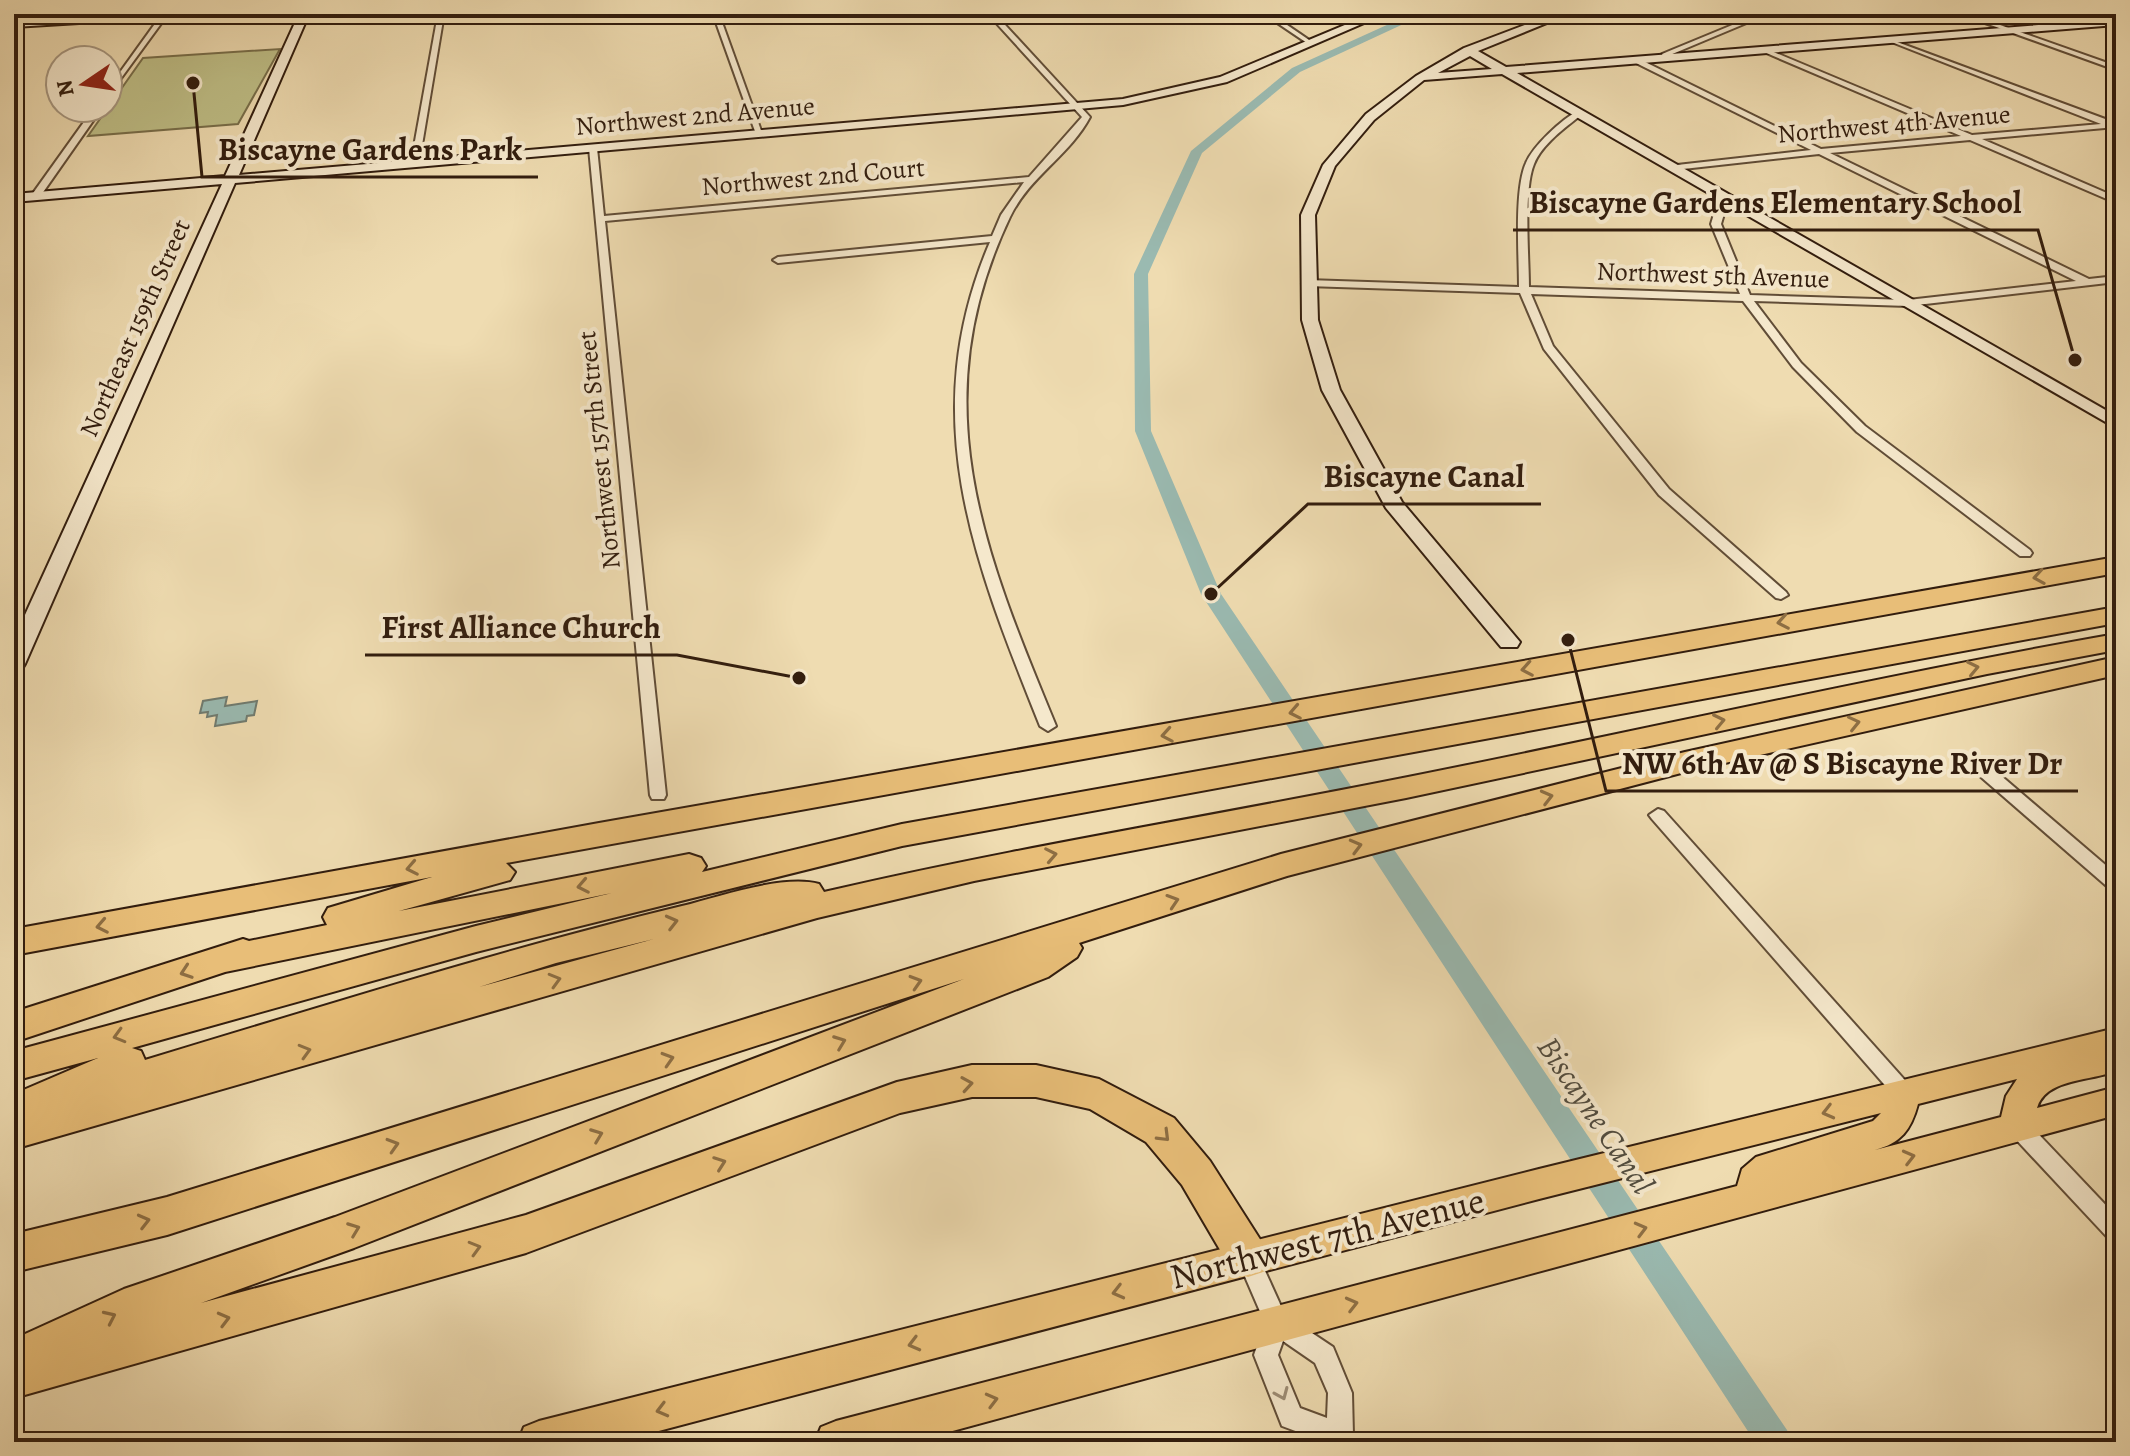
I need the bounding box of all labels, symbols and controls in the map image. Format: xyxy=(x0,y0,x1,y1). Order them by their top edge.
north arrow xyxy=(44,44,124,124)
text: N xyxy=(49,77,82,99)
street label: Northwest 2nd Avenue xyxy=(574,88,816,144)
street label: Northwest 4th Avenue xyxy=(1776,96,2012,152)
callout: Biscayne Gardens Park xyxy=(202,121,538,177)
text: Biscayne Gardens Park xyxy=(218,127,522,171)
street label: Northwest 2nd Court xyxy=(700,150,926,204)
callout: Biscayne Gardens Elementary School xyxy=(1513,174,2038,230)
text: Biscayne Gardens Elementary School xyxy=(1529,180,2022,224)
street label: Northeast 159th Street xyxy=(71,213,199,442)
street label: Northwest 5th Avenue xyxy=(1596,253,1830,297)
street label: Northwest 157th Street xyxy=(569,329,629,571)
callout: Biscayne Canal xyxy=(1308,448,1541,504)
text: Biscayne Canal xyxy=(1324,454,1525,498)
one-way arrow xyxy=(2032,568,2046,585)
callout: First Alliance Church xyxy=(365,599,677,655)
text: First Alliance Church xyxy=(381,605,661,649)
one-way arrow xyxy=(1776,613,1790,630)
one-way arrow xyxy=(1520,660,1534,677)
one-way arrow xyxy=(1966,660,1980,677)
one-way arrow xyxy=(1288,702,1302,719)
one-way arrow xyxy=(1712,714,1726,731)
one-way arrow xyxy=(1847,716,1860,733)
one-way arrow xyxy=(1160,725,1174,742)
callout: NW 6th Av @ S Biscayne River Dr xyxy=(1606,735,2078,791)
text: NW 6th Av @ S Biscayne River Dr xyxy=(1622,741,2062,785)
one-way arrow xyxy=(1539,789,1553,806)
one-way arrow xyxy=(1349,839,1363,856)
one-way arrow xyxy=(1044,847,1058,864)
one-way arrow xyxy=(406,859,419,876)
one-way arrow xyxy=(576,877,590,894)
one-way arrow xyxy=(1166,894,1179,910)
one-way arrow xyxy=(664,914,678,931)
one-way arrow xyxy=(95,916,108,933)
one-way arrow xyxy=(180,962,194,979)
one-way arrow xyxy=(548,973,562,990)
one-way arrow xyxy=(908,975,922,991)
one-way arrow xyxy=(113,1027,126,1043)
water label: Biscayne Canal xyxy=(1527,1028,1665,1202)
one-way arrow xyxy=(832,1035,846,1052)
one-way arrow xyxy=(298,1044,311,1060)
one-way arrow xyxy=(660,1053,674,1069)
one-way arrow xyxy=(960,1076,974,1093)
one-way arrow xyxy=(1822,1103,1836,1120)
one-way arrow xyxy=(1155,1127,1170,1142)
one-way arrow xyxy=(589,1128,603,1145)
one-way arrow xyxy=(385,1138,399,1154)
one-way arrow xyxy=(1901,1150,1915,1167)
one-way arrow xyxy=(712,1156,726,1173)
street label: Northwest 7th Avenue xyxy=(1165,1175,1489,1301)
one-way arrow xyxy=(137,1214,151,1231)
one-way arrow xyxy=(347,1222,361,1239)
one-way arrow xyxy=(1634,1222,1648,1239)
one-way arrow xyxy=(467,1241,481,1258)
one-way arrow xyxy=(1112,1282,1126,1299)
one-way arrow xyxy=(1345,1297,1359,1314)
one-way arrow xyxy=(102,1311,116,1327)
one-way arrow xyxy=(217,1311,231,1328)
one-way arrow xyxy=(907,1335,921,1352)
one-way arrow xyxy=(1273,1386,1289,1401)
one-way arrow xyxy=(984,1393,998,1409)
one-way arrow xyxy=(656,1400,669,1417)

